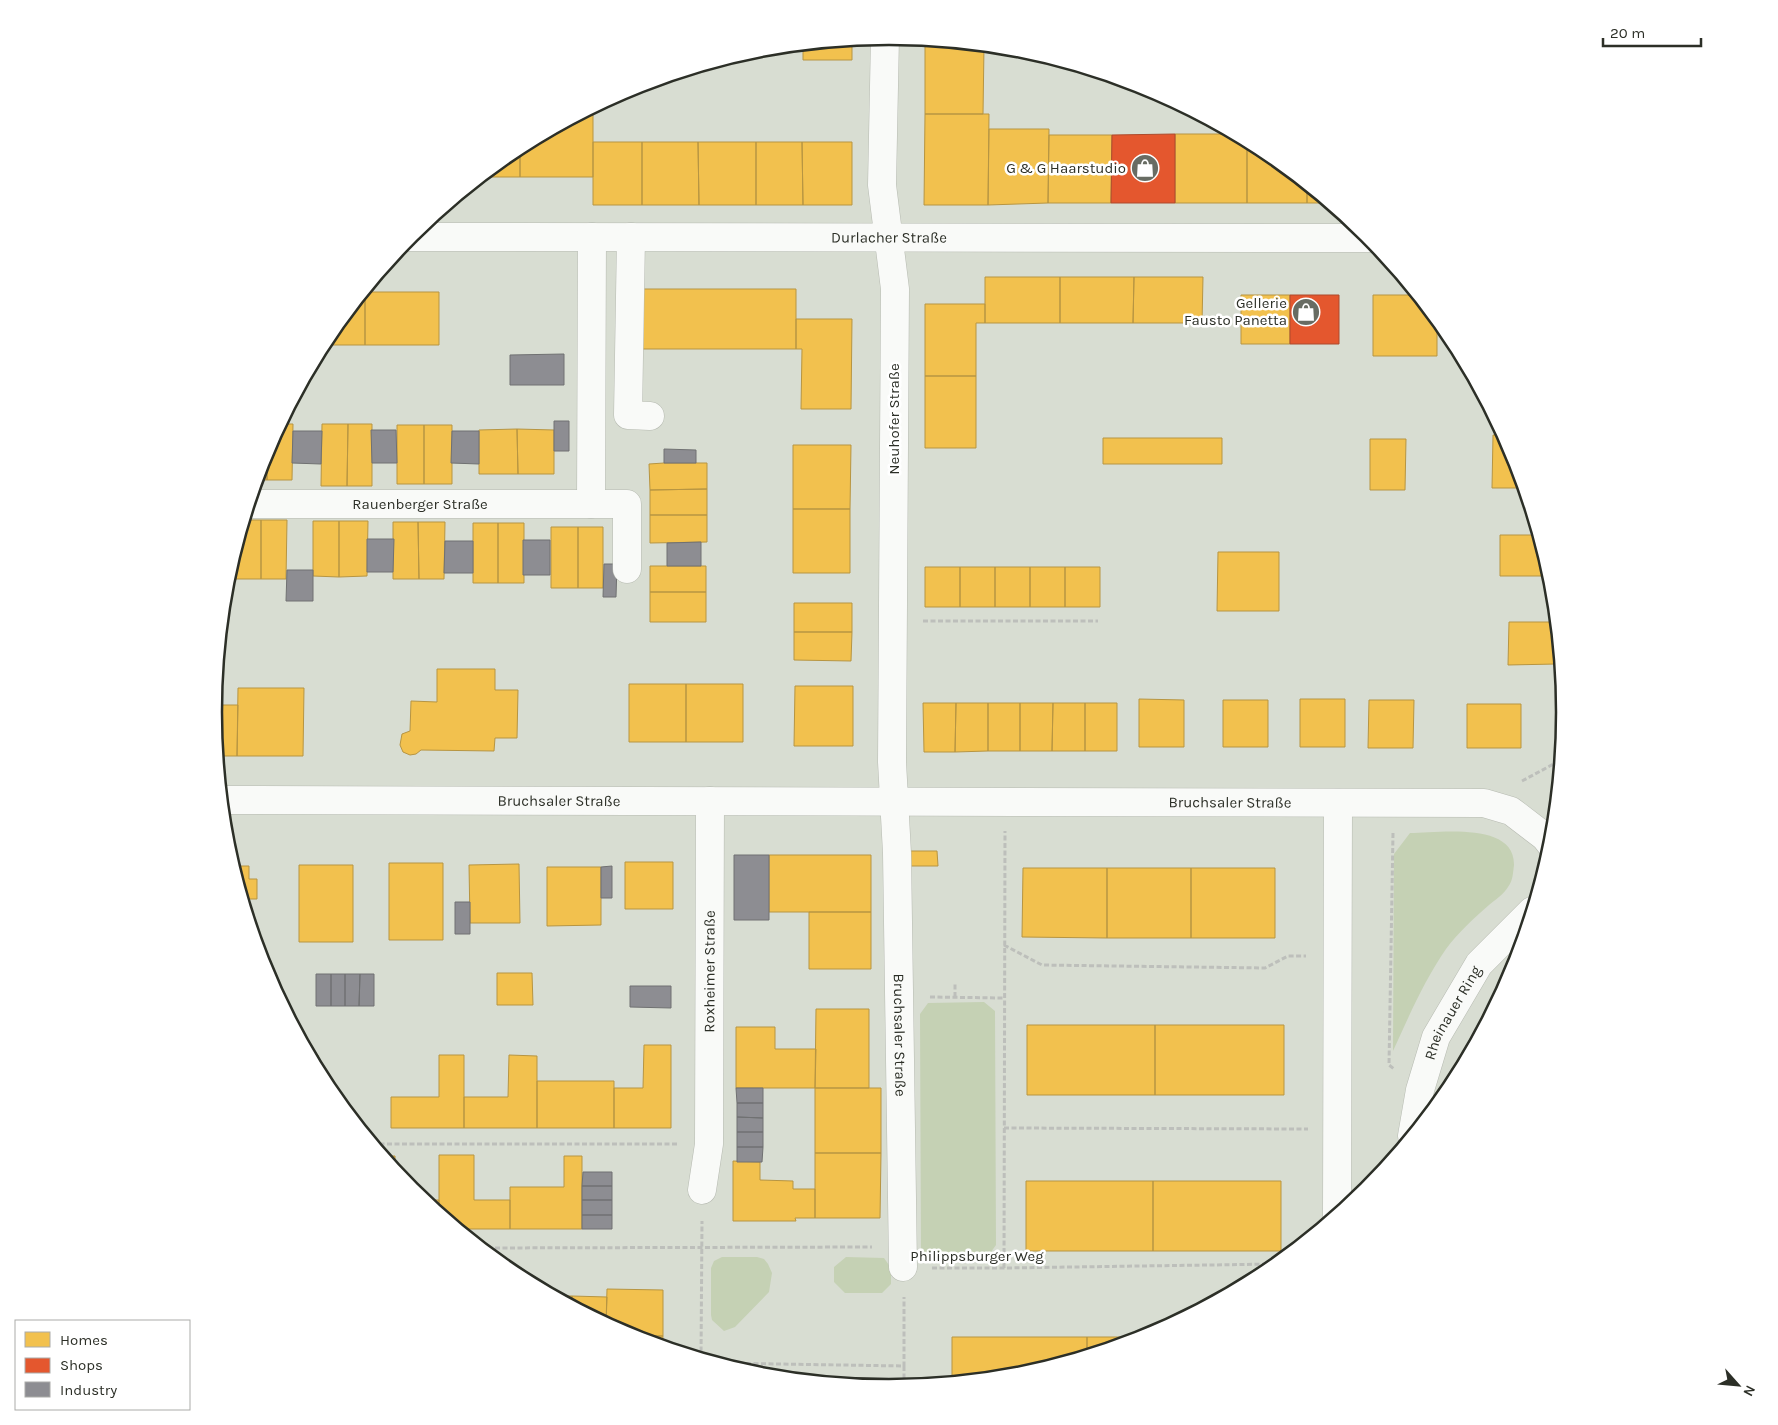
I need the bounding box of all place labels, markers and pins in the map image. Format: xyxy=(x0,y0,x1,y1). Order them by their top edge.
shop icon: G & G Haarstudio xyxy=(1130,153,1160,183)
place label: G & G Haarstudio xyxy=(1006,159,1126,177)
place label: Gellerie Fausto Panetta xyxy=(1184,294,1287,329)
shop icon: Gellerie Fausto Panetta xyxy=(1291,297,1321,327)

